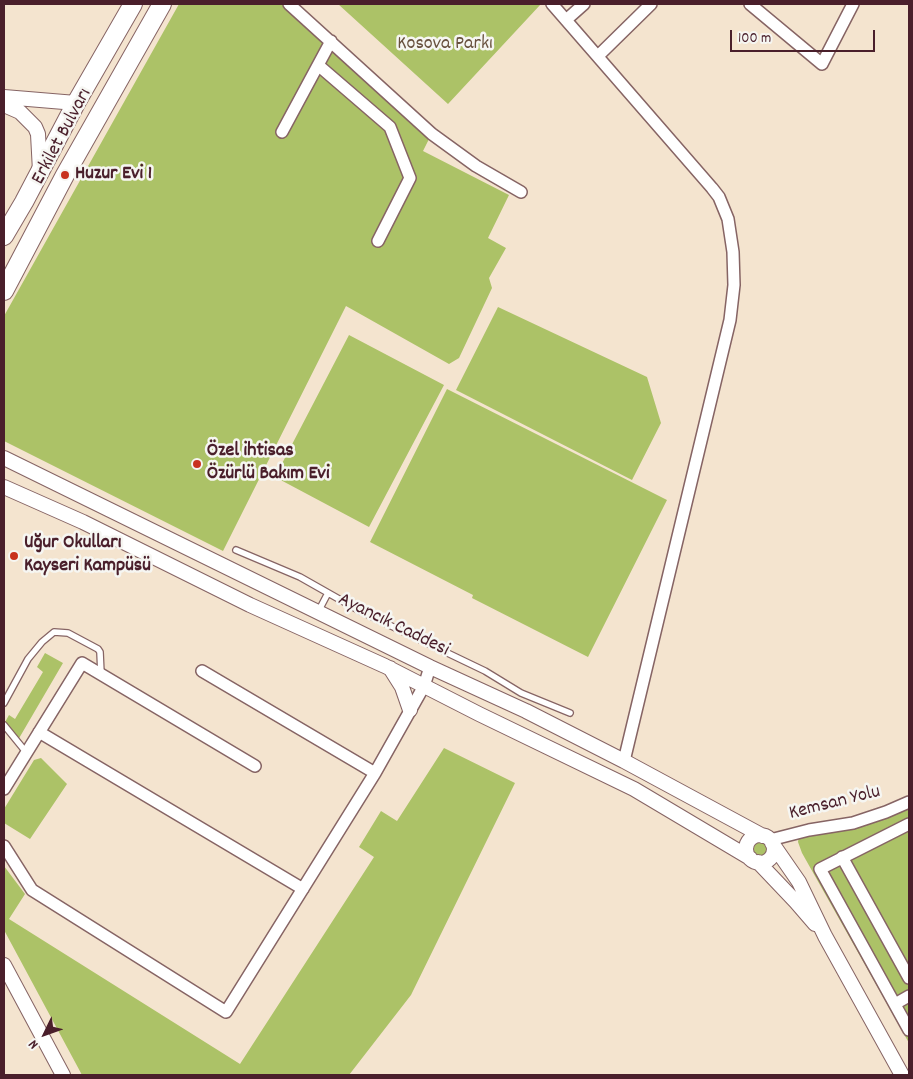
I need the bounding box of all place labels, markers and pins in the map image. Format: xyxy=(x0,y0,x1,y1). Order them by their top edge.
place label: Huzur Evi 1 xyxy=(75,163,152,187)
marker: Huzur Evi 1 xyxy=(59,169,71,181)
place label: Özel ihtisas Özürlü Bakım Evi xyxy=(207,440,330,487)
marker: Özel ihtisas Özürlü Bakım Evi xyxy=(191,458,203,470)
place label: Uğur Okulları Kayseri Kampüsü xyxy=(24,532,151,579)
marker: Uğur Okulları Kayseri Kampüsü xyxy=(8,550,20,562)

